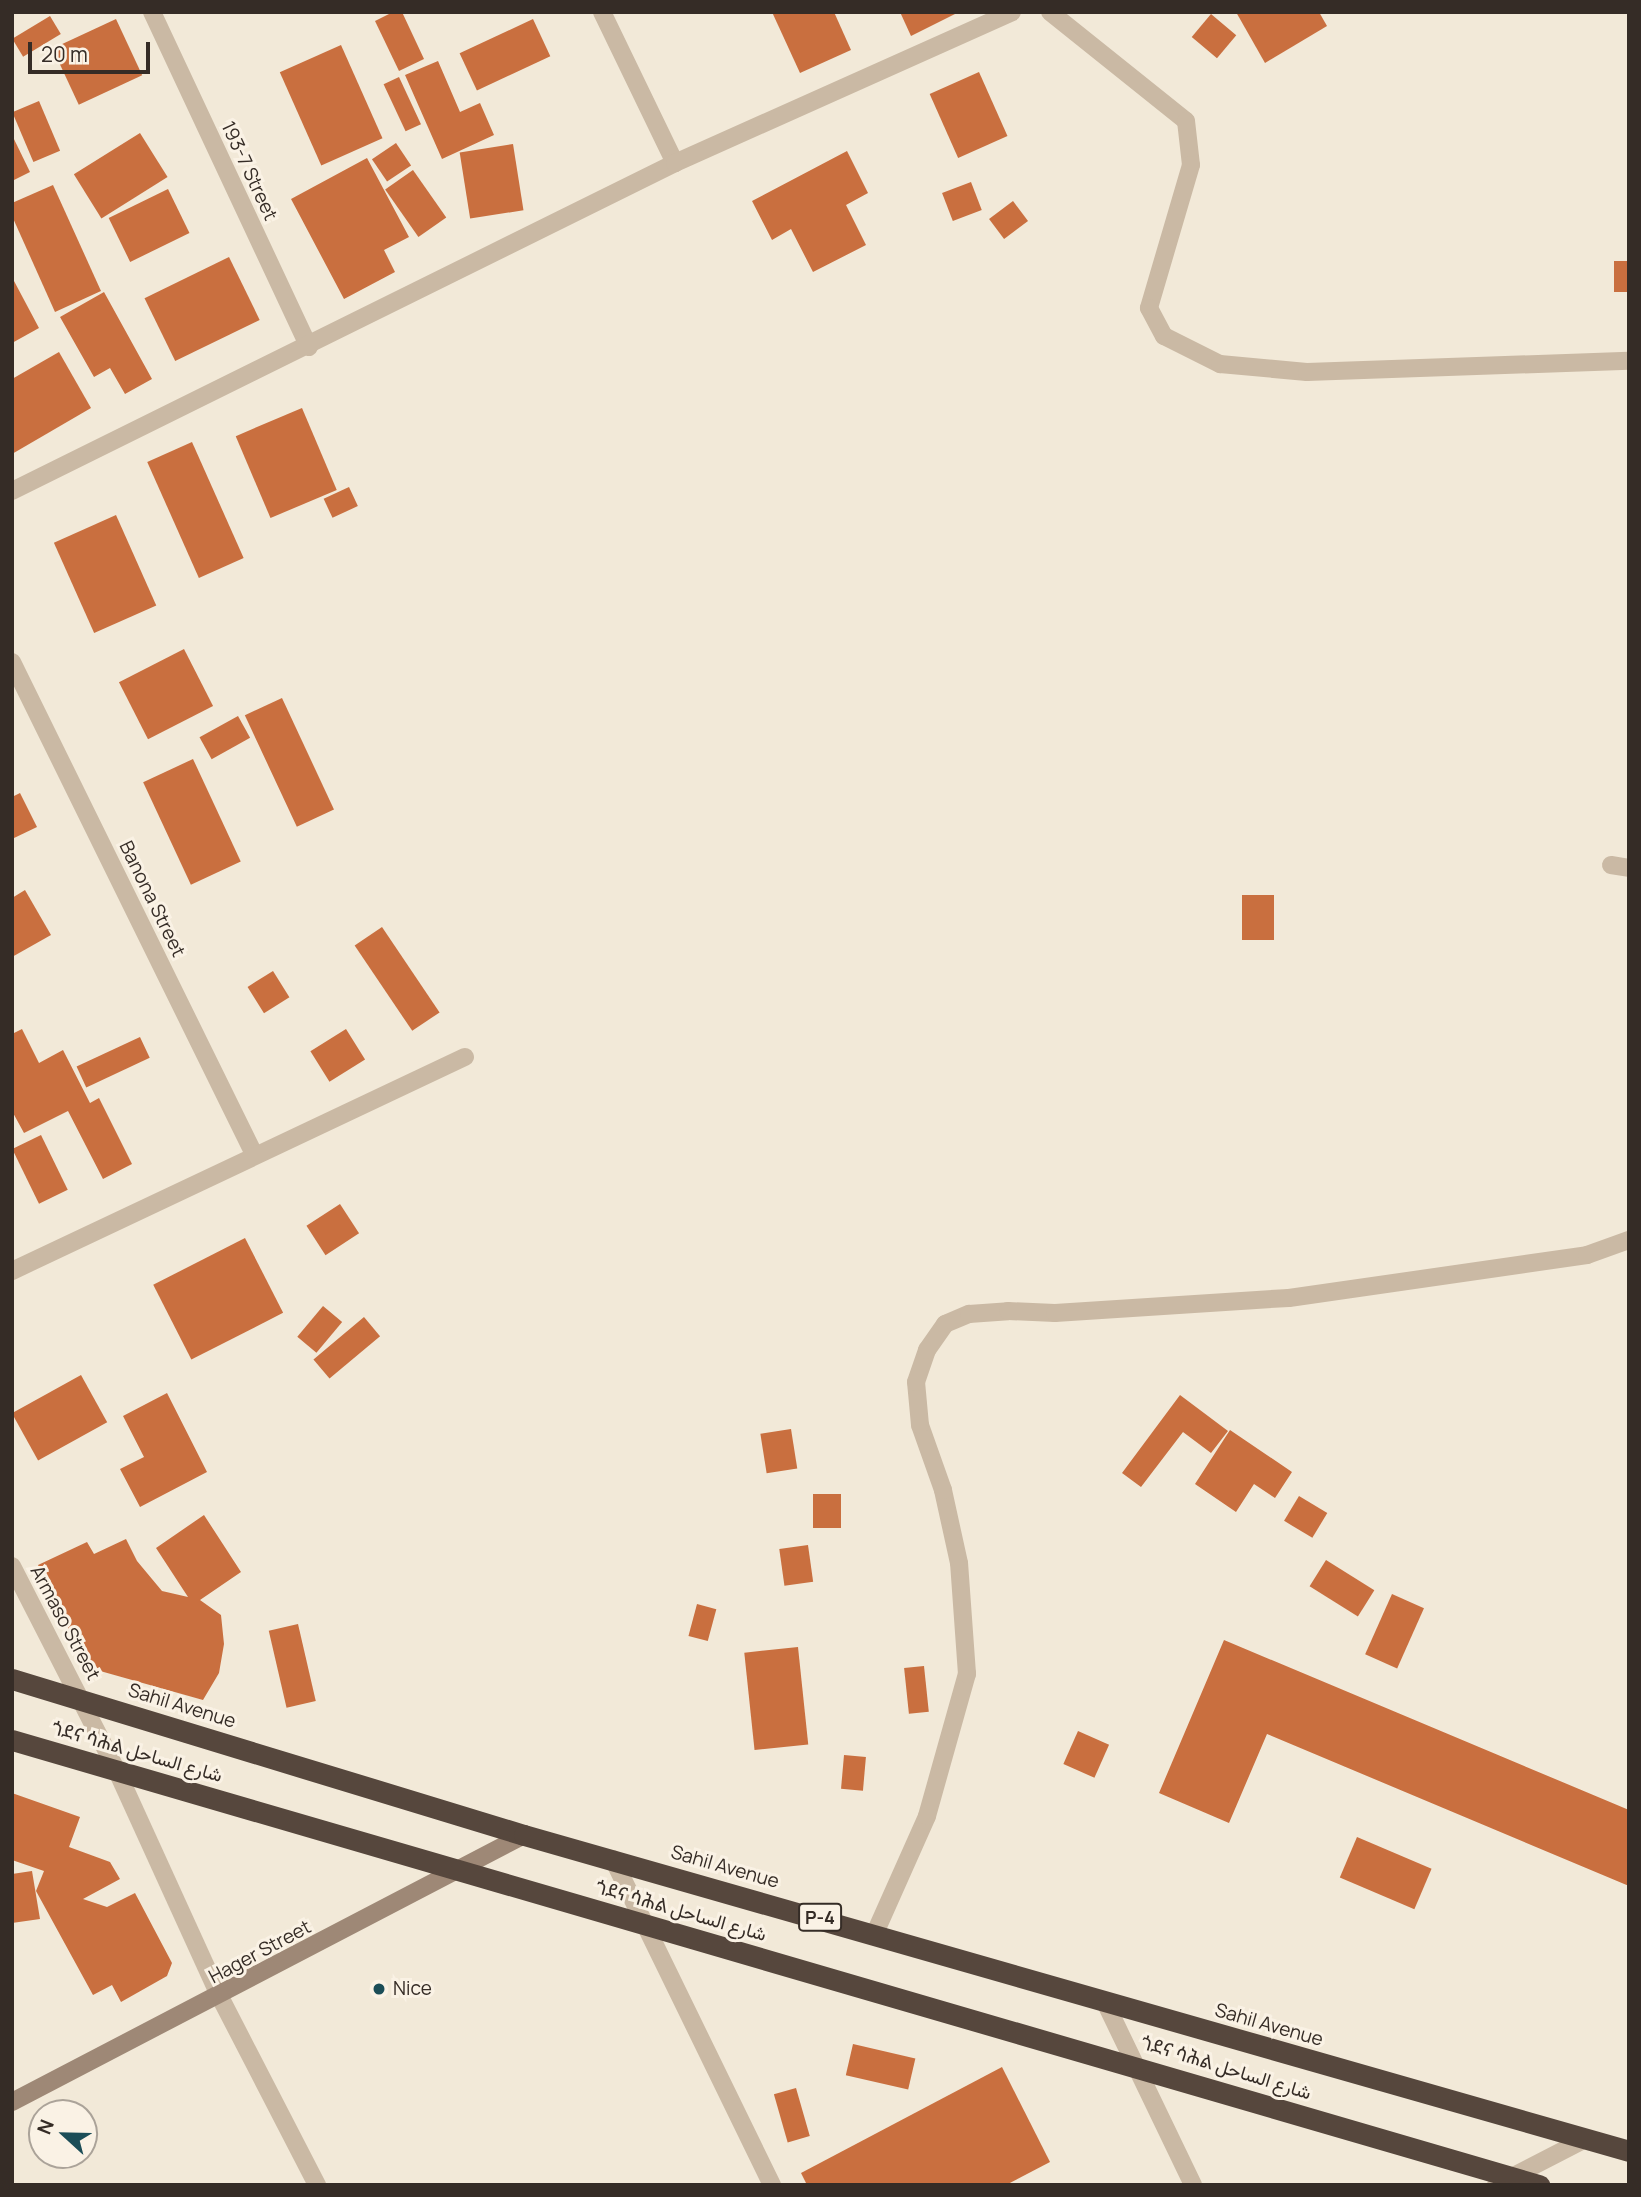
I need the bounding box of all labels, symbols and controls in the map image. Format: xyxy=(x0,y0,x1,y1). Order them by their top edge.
scale bar xyxy=(32,28,154,72)
text: 20 m xyxy=(41,40,88,68)
street label: 193-7 Street xyxy=(216,118,282,224)
street label: Banona Street xyxy=(114,837,190,961)
street label: Armaso Street xyxy=(25,1562,105,1684)
street label: Sahil Avenue xyxy=(125,1679,239,1733)
street label: ጎደና ሳሕል شارع الساحل xyxy=(49,1717,225,1787)
street label: Sahil Avenue xyxy=(668,1841,782,1893)
street label: ጎደና ሳሕል شارع الساحل xyxy=(593,1876,769,1946)
road number: P-4 xyxy=(797,1902,843,1931)
street label: Hager Street xyxy=(205,1916,315,1988)
place label: Nice xyxy=(393,1978,432,2000)
marker: Nice xyxy=(371,1981,387,1997)
street label: Sahil Avenue xyxy=(1212,1999,1326,2051)
street label: ጎደና ሳሕል شارع الساحل xyxy=(1138,2031,1314,2105)
north arrow xyxy=(28,2099,98,2169)
text: N xyxy=(31,2116,60,2138)

